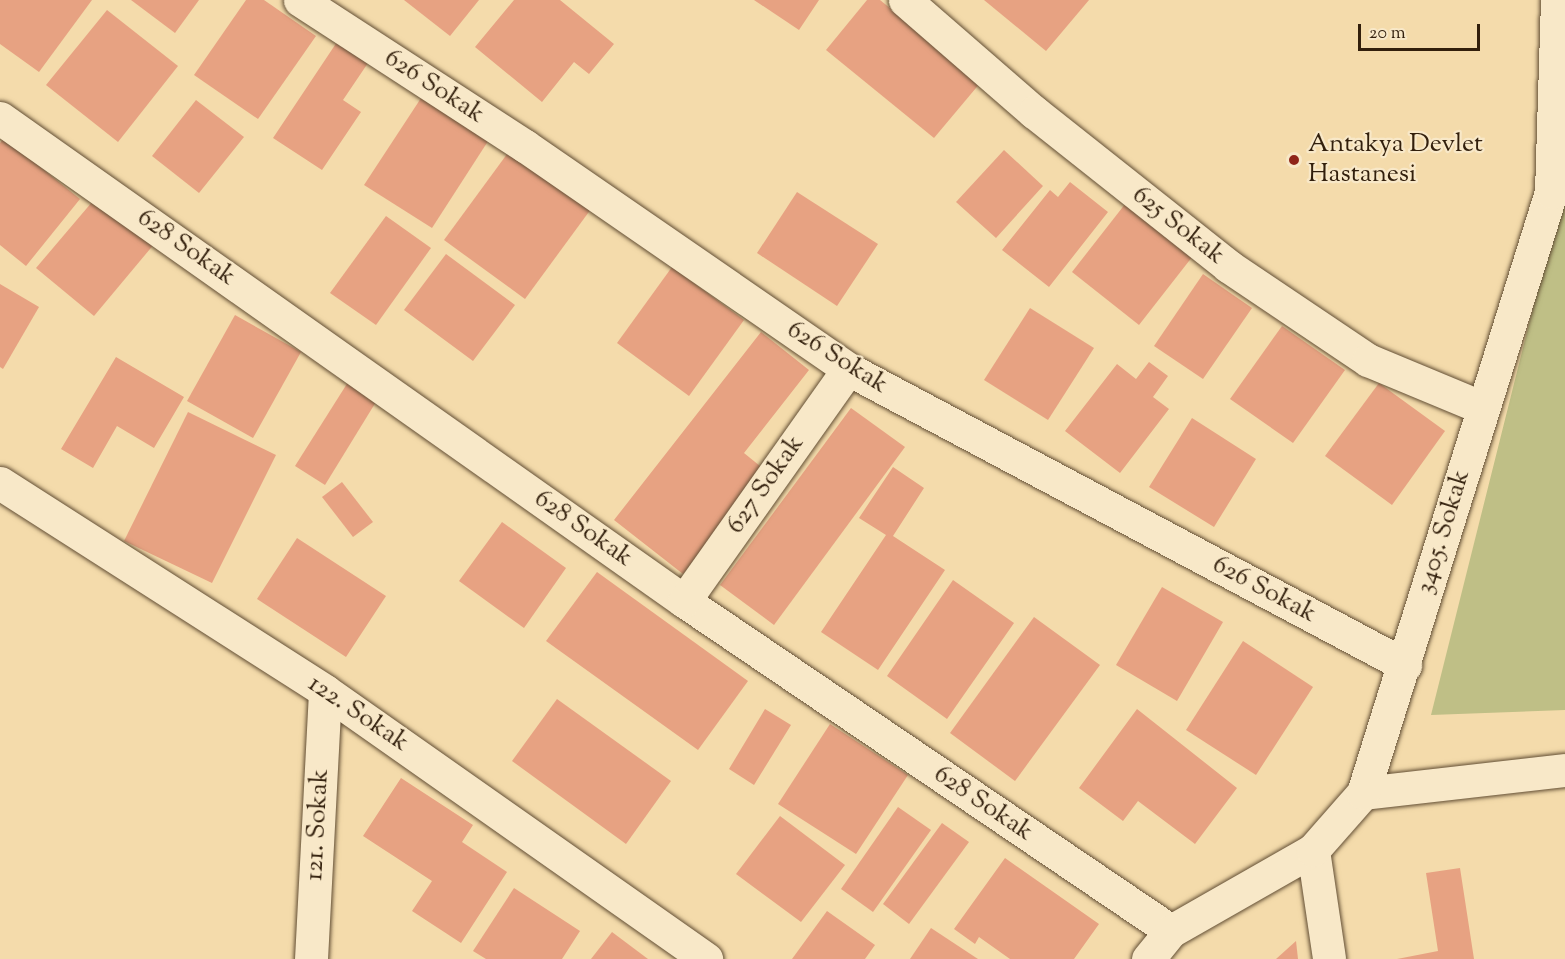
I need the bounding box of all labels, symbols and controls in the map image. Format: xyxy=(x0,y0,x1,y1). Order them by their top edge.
scale bar xyxy=(1361,12,1482,50)
text: 20 m xyxy=(1369,21,1406,47)
street label: 626 Sokak xyxy=(378,43,490,131)
place label: Antakya Devlet Hastanesi xyxy=(1308,129,1483,190)
marker: Antakya Devlet Hastanesi xyxy=(1285,151,1303,169)
street label: 625 Sokak xyxy=(1125,180,1231,272)
street label: 628 Sokak xyxy=(131,203,241,293)
street label: 626 Sokak xyxy=(781,315,893,401)
street label: 627 Sokak xyxy=(721,430,811,540)
street label: 3405. Sokak xyxy=(1410,466,1478,598)
street label: 628 Sokak xyxy=(528,484,638,574)
street label: 626 Sokak xyxy=(1207,550,1321,630)
street label: 122. Sokak xyxy=(302,669,414,759)
street label: 628 Sokak xyxy=(927,759,1039,849)
street label: 121. Sokak xyxy=(299,768,337,882)

